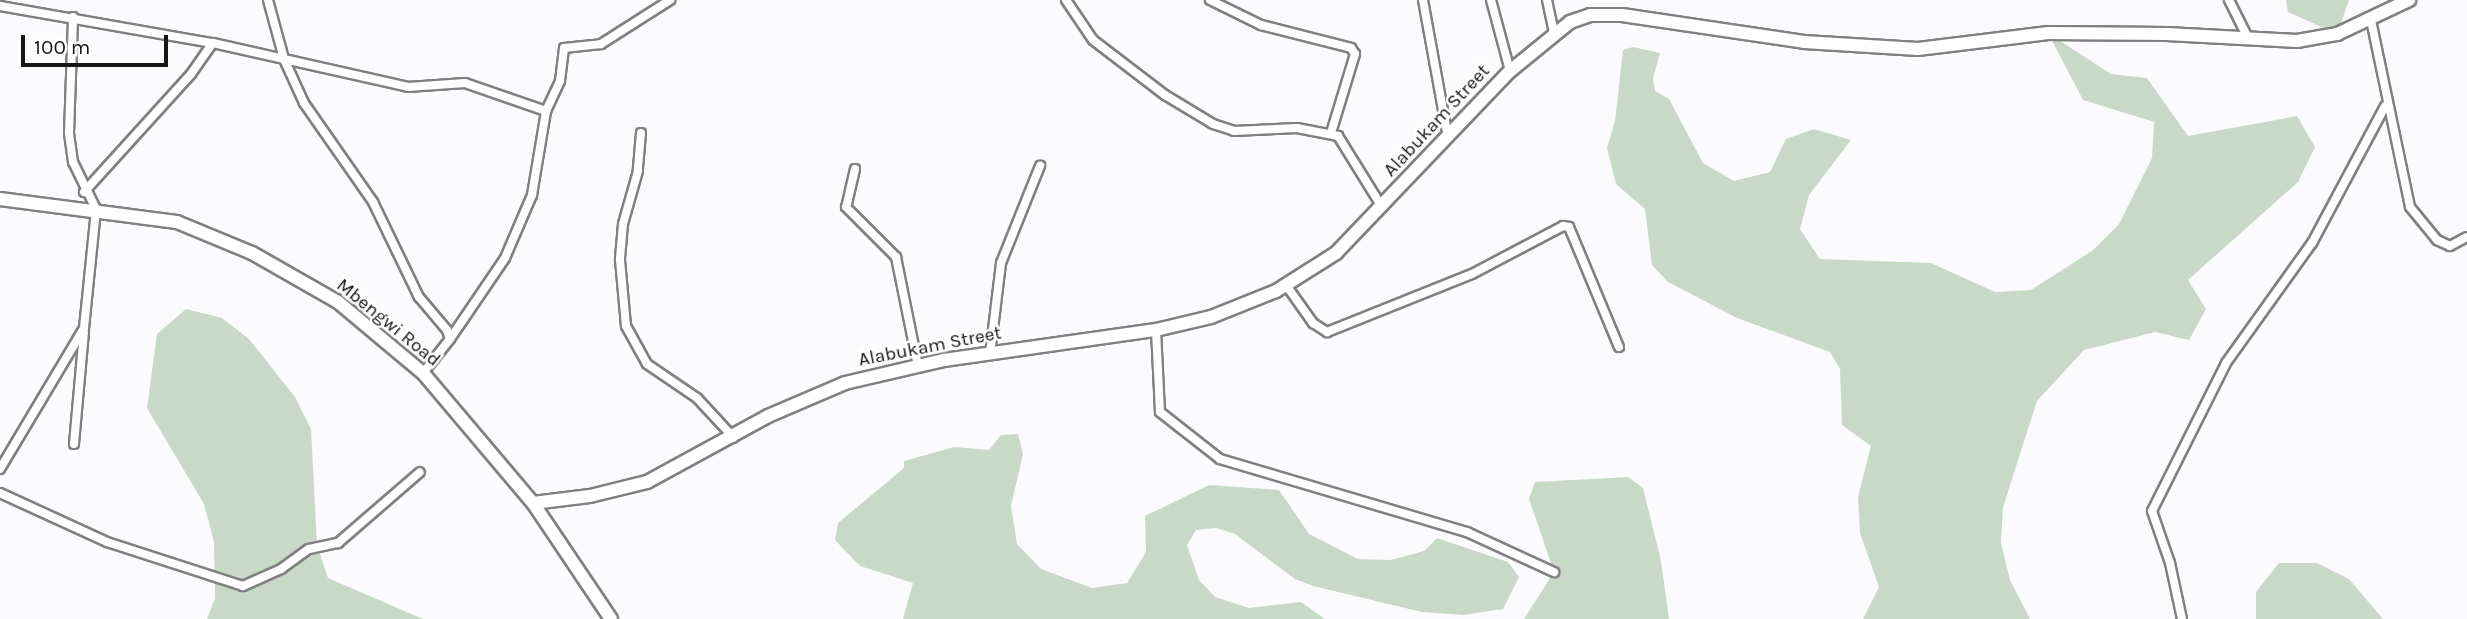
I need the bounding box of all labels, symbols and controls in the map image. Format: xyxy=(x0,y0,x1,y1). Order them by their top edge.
scale bar xyxy=(24,21,172,65)
text: 100 m xyxy=(34,35,91,59)
street label: Alabukam Street xyxy=(1379,60,1495,182)
street label: Mbengwi Road xyxy=(331,274,445,372)
street label: Alabukam Street xyxy=(857,322,1003,372)

